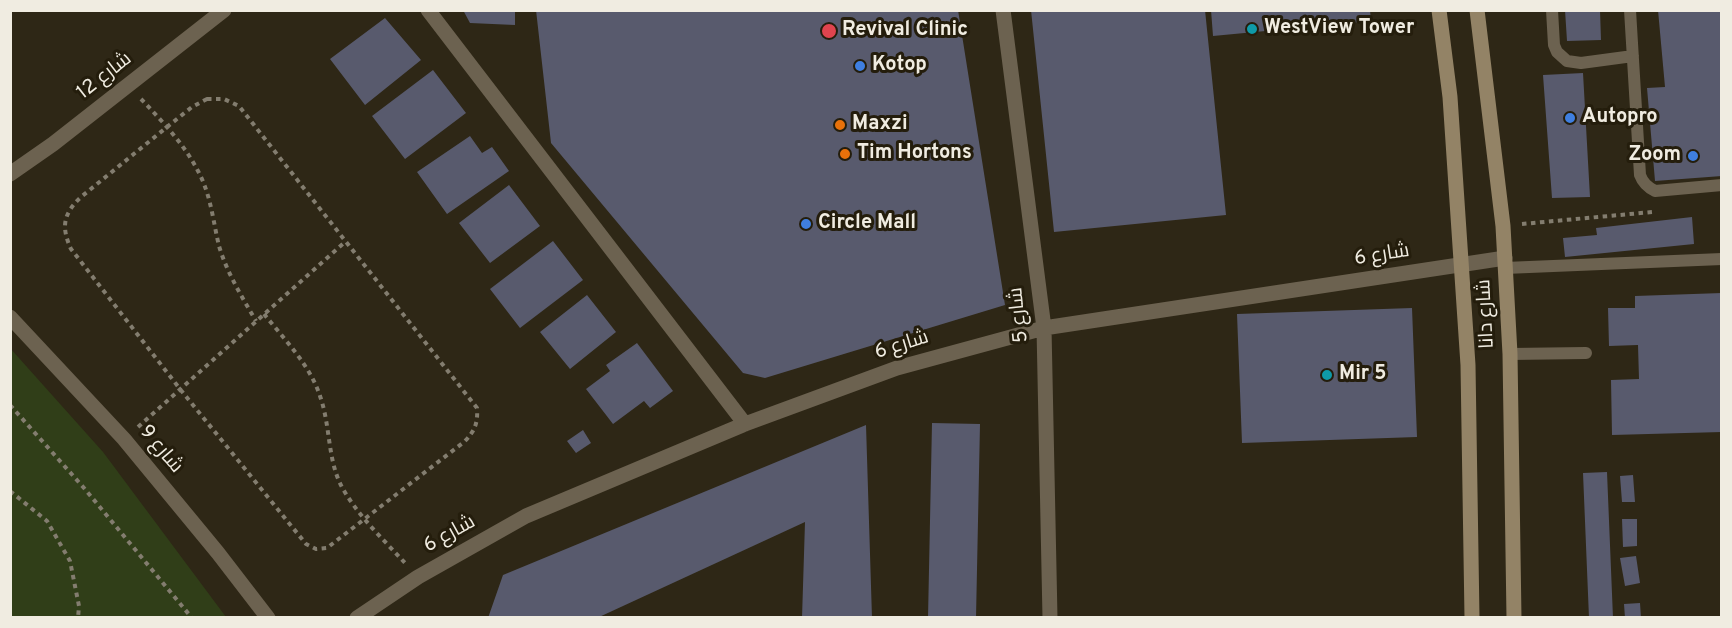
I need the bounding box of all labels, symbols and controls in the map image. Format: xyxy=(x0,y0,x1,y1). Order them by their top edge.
place label: WestView Tower xyxy=(1264,17,1414,41)
place label: Revival Clinic xyxy=(842,19,968,43)
marker: Revival Clinic xyxy=(820,22,838,40)
marker: WestView Tower xyxy=(1245,22,1259,36)
street label: شارع 12 xyxy=(73,48,137,106)
place label: Kotop xyxy=(872,54,927,78)
marker: Kotop xyxy=(853,59,867,73)
place label: Autopro xyxy=(1582,106,1658,130)
marker: Autopro xyxy=(1563,111,1577,125)
place label: Maxzi xyxy=(852,113,908,137)
marker: Maxzi xyxy=(833,118,847,132)
place label: Tim Hortons xyxy=(857,142,972,166)
place label: Zoom xyxy=(1628,144,1681,168)
marker: Tim Hortons xyxy=(838,147,852,161)
marker: Zoom xyxy=(1686,149,1700,163)
place label: Circle Mall xyxy=(818,212,916,236)
marker: Circle Mall xyxy=(799,217,813,231)
street label: شارع 6 xyxy=(1353,240,1411,272)
street label: شارع دانا xyxy=(1473,279,1501,349)
street label: شارع 5 xyxy=(1005,286,1035,344)
street label: شارع 6 xyxy=(872,326,932,366)
place label: Mir 5 xyxy=(1339,363,1386,387)
marker: Mir 5 xyxy=(1320,368,1334,382)
street label: شارع 9 xyxy=(133,421,187,479)
street label: شارع 6 xyxy=(420,511,480,559)

